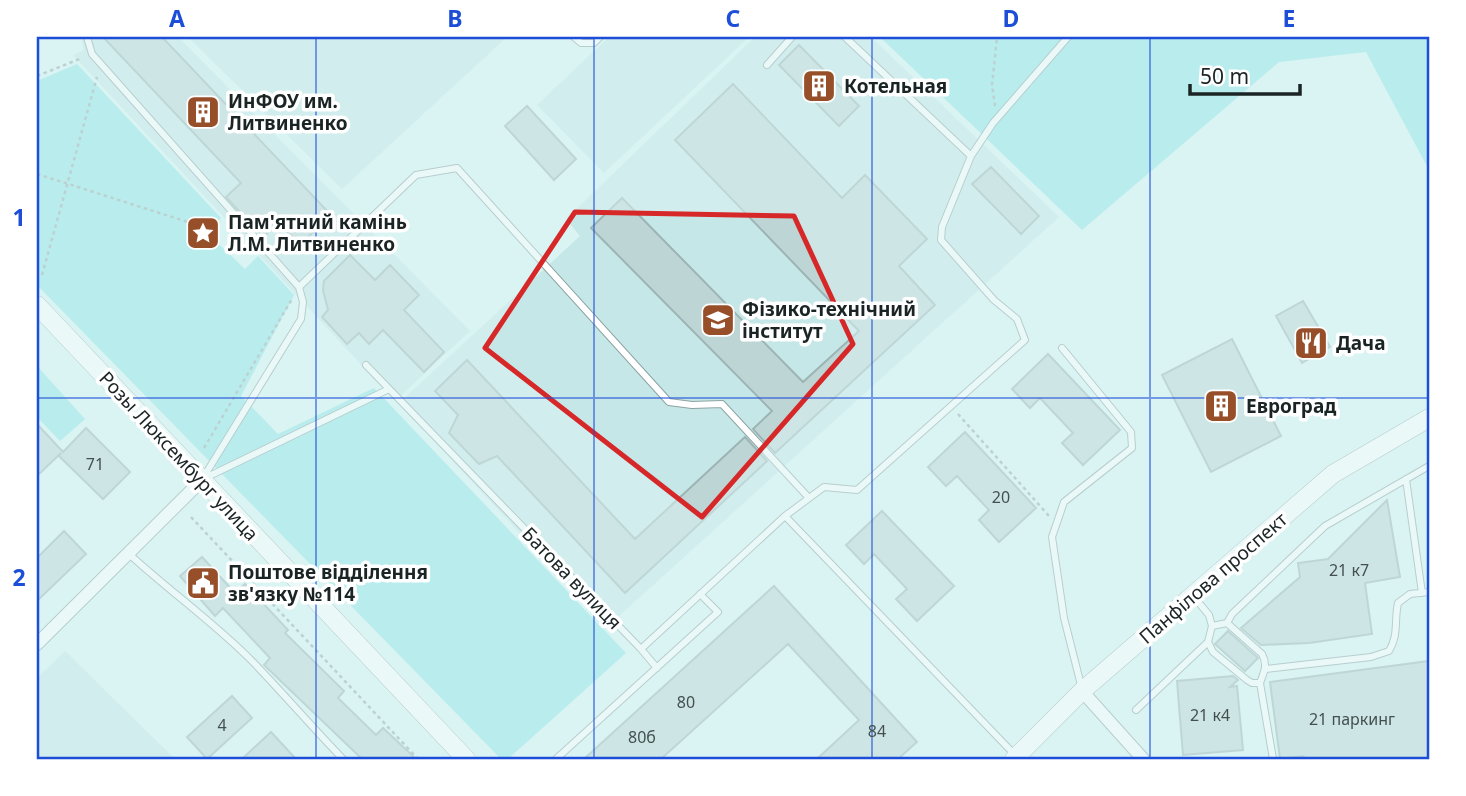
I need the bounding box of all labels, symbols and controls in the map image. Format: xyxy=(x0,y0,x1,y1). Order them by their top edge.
text: A xyxy=(169,2,185,34)
text: B xyxy=(447,2,463,34)
text: C xyxy=(726,2,741,34)
text: D xyxy=(1003,2,1019,34)
text: E xyxy=(1283,2,1295,34)
scale bar xyxy=(1190,52,1300,96)
text: 50 m xyxy=(1200,62,1249,90)
building icon: Котельная xyxy=(800,67,838,105)
place label: Котельная xyxy=(844,73,947,99)
place label: ИнФОУ им. Литвиненко xyxy=(228,88,348,136)
building icon: ИнФОУ им. Литвиненко xyxy=(184,93,222,131)
text: 1 xyxy=(12,201,26,233)
place label: Пам'ятний камінь Л.М. Литвиненко xyxy=(228,209,407,257)
place icon: Пам'ятний камінь Л.М. Литвиненко xyxy=(184,214,222,252)
place label: Фізико-технічний інститут xyxy=(742,296,916,344)
school or university icon: Фізико-технічний інститут xyxy=(699,301,737,339)
restaurant icon: Дача xyxy=(1292,324,1330,362)
place label: Дача xyxy=(1336,330,1386,356)
street label: Розы Люксембург улица xyxy=(94,366,264,546)
building icon: Евроград xyxy=(1202,387,1240,425)
place label: Евроград xyxy=(1246,393,1336,419)
house number: 71 xyxy=(86,453,104,475)
house number: 20 xyxy=(992,486,1010,508)
street label: Панфілова проспект xyxy=(1133,506,1293,650)
street label: Батова вулиця xyxy=(516,521,628,635)
place label: Поштове відділення зв'язку №114 xyxy=(228,559,428,607)
house number: 21 к7 xyxy=(1329,559,1369,581)
text: 2 xyxy=(12,561,26,593)
public building icon: Поштове відділення зв'язку №114 xyxy=(184,564,222,602)
house number: 80 xyxy=(677,691,695,713)
house number: 21 к4 xyxy=(1190,704,1230,726)
house number: 21 паркинг xyxy=(1309,708,1395,730)
house number: 4 xyxy=(217,714,227,736)
house number: 84 xyxy=(868,720,886,742)
house number: 80б xyxy=(628,726,656,748)

